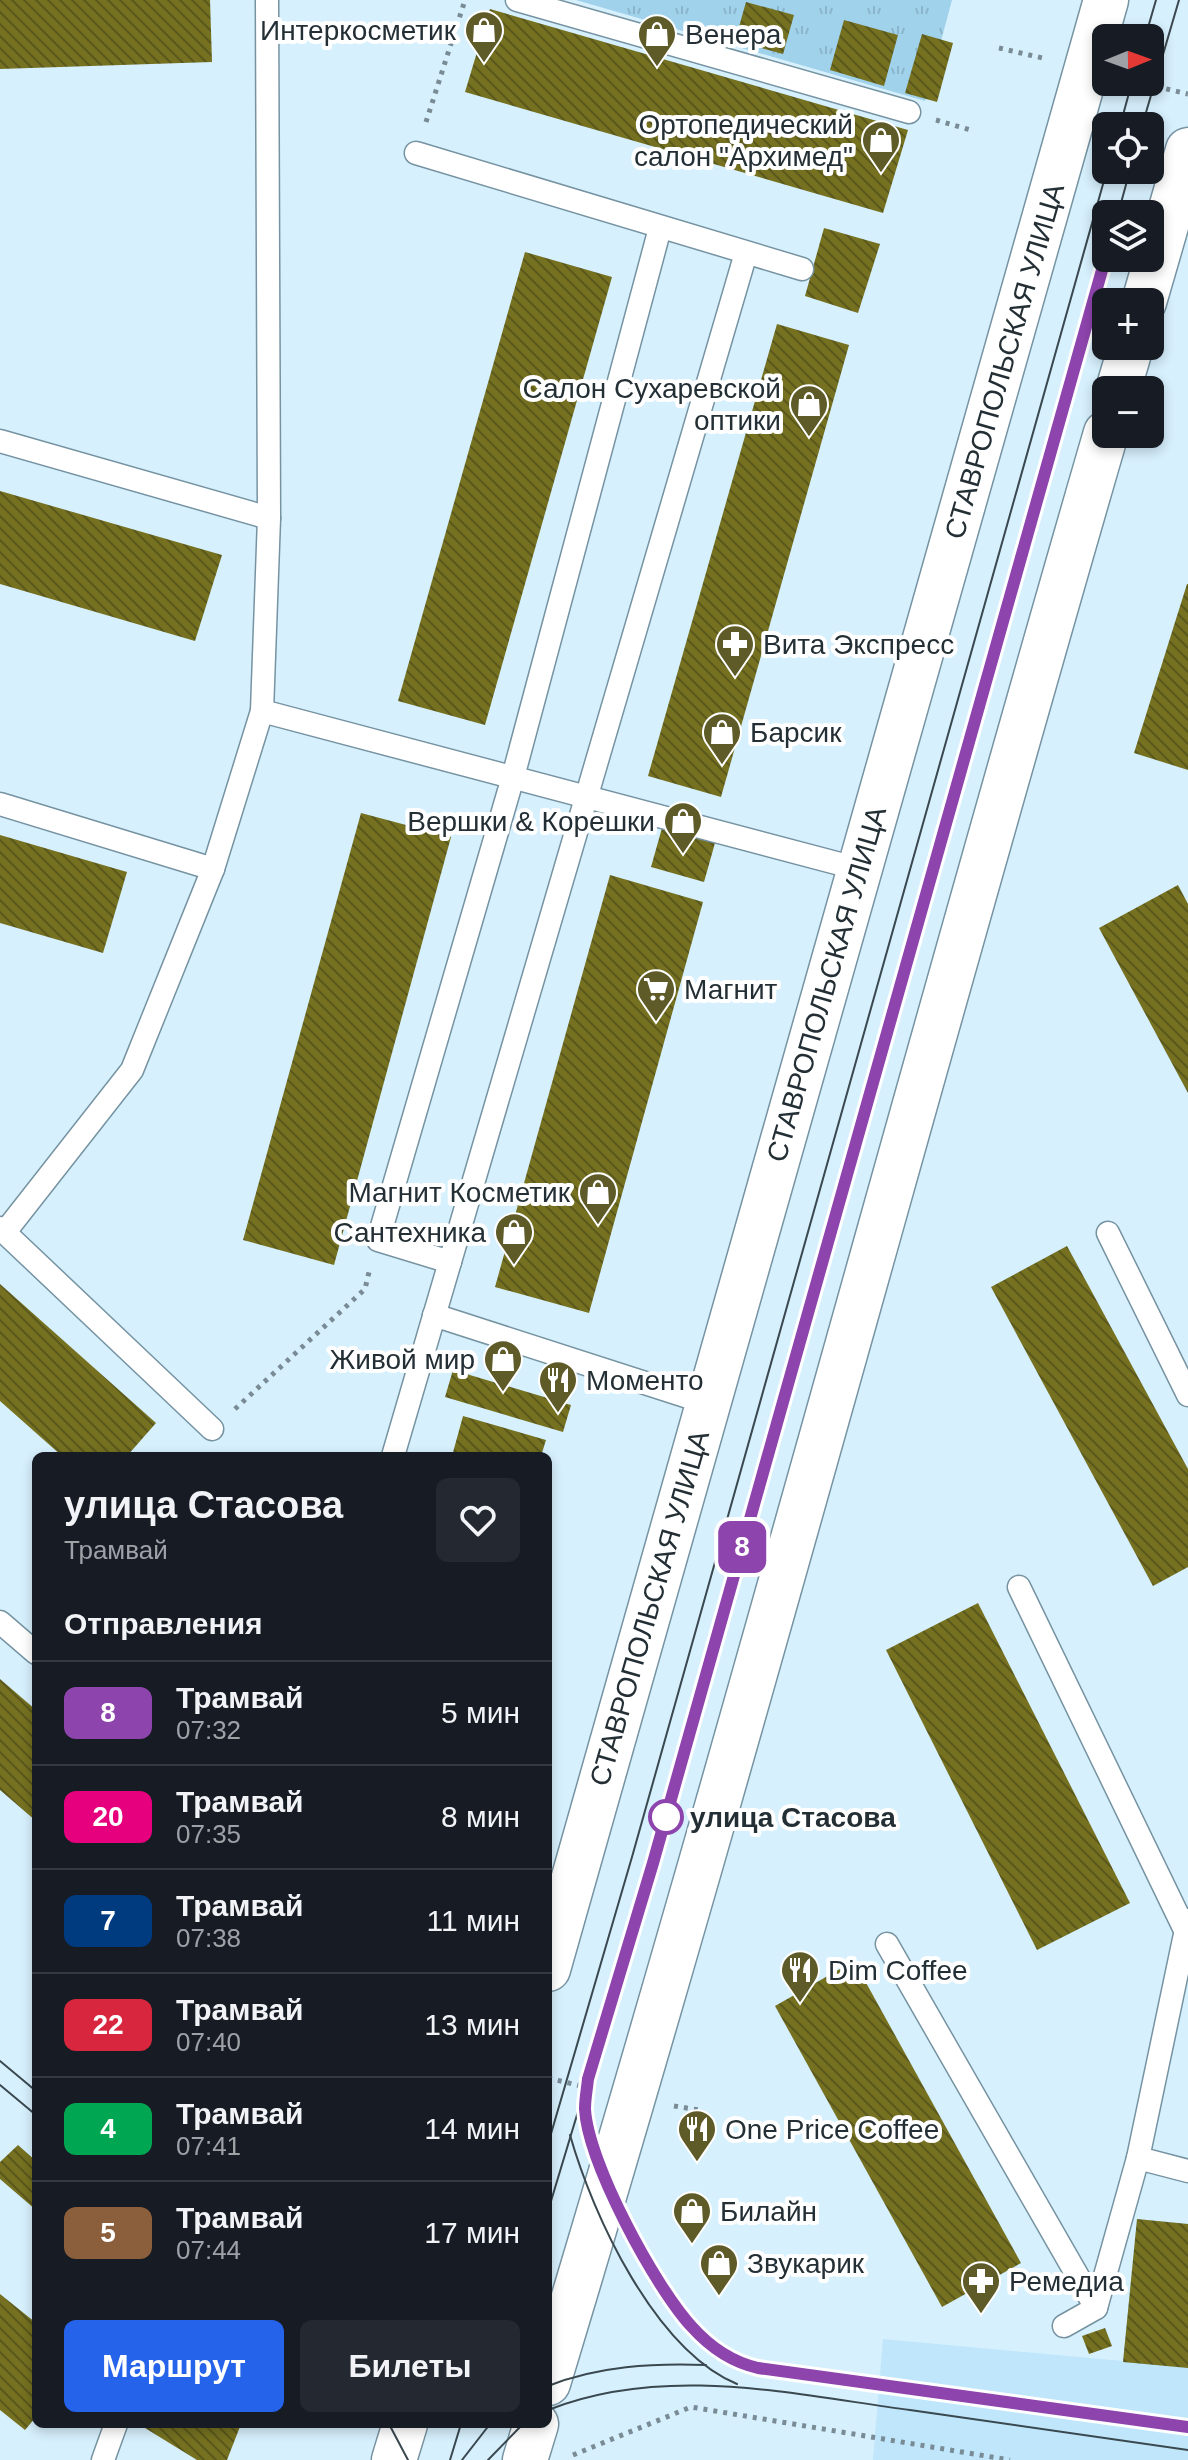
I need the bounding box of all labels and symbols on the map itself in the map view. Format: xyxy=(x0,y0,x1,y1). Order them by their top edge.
shop icon: Интеркосметик xyxy=(463,9,505,64)
shop icon: Венера xyxy=(636,13,678,68)
place label: Интеркосметик xyxy=(260,15,457,46)
place label: Венера xyxy=(685,19,782,50)
north arrow xyxy=(1092,24,1164,96)
place label: Ортопедический салон "Архимед" xyxy=(634,109,853,172)
shop icon: Ортопедический салон "Архимед" xyxy=(860,119,902,174)
street label: СТАВРОПОЛЬСКАЯ УЛИЦА xyxy=(939,180,1070,542)
place label: Салон Сухаревской оптики xyxy=(522,373,781,436)
shop icon: Салон Сухаревской оптики xyxy=(788,383,830,438)
pharmacy icon: Вита Экспресс xyxy=(714,623,756,678)
place label: Вита Экспресс xyxy=(763,629,954,660)
shop icon: Барсик xyxy=(701,711,743,766)
place label: Барсик xyxy=(750,717,842,748)
shop icon: Вершки & Корешки xyxy=(662,800,704,855)
street label: СТАВРОПОЛЬСКАЯ УЛИЦА xyxy=(761,803,892,1165)
place label: Вершки & Корешки xyxy=(407,806,655,837)
supermarket icon: Магнит xyxy=(635,968,677,1023)
place label: Магнит xyxy=(684,974,778,1005)
shop icon: Магнит Косметик xyxy=(577,1171,619,1226)
place label: Магнит Косметик xyxy=(348,1177,571,1208)
shop icon: Сантехника xyxy=(493,1211,535,1266)
place label: Сантехника xyxy=(333,1217,486,1248)
shop icon: Живой мир xyxy=(482,1338,524,1393)
place label: Живой мир xyxy=(329,1344,475,1375)
restaurant icon: Моменто xyxy=(537,1359,579,1414)
place label: Моменто xyxy=(586,1365,704,1396)
street label: СТАВРОПОЛЬСКАЯ УЛИЦА xyxy=(584,1427,715,1789)
line badge: 8 xyxy=(716,1521,768,1573)
marker: улица Стасова xyxy=(649,1800,683,1834)
place label: улица Стасова xyxy=(690,1802,896,1833)
restaurant icon: Dim Coffee xyxy=(779,1949,821,2004)
place label: Dim Coffee xyxy=(828,1955,968,1986)
restaurant icon: One Price Coffee xyxy=(676,2108,718,2163)
place label: One Price Coffee xyxy=(725,2114,939,2145)
shop icon: Билайн xyxy=(671,2190,713,2245)
place label: Билайн xyxy=(720,2196,817,2227)
shop icon: Звукарик xyxy=(698,2242,740,2297)
place label: Звукарик xyxy=(747,2248,865,2279)
pharmacy icon: Ремедиа xyxy=(960,2260,1002,2315)
place label: Ремедиа xyxy=(1009,2266,1124,2297)

